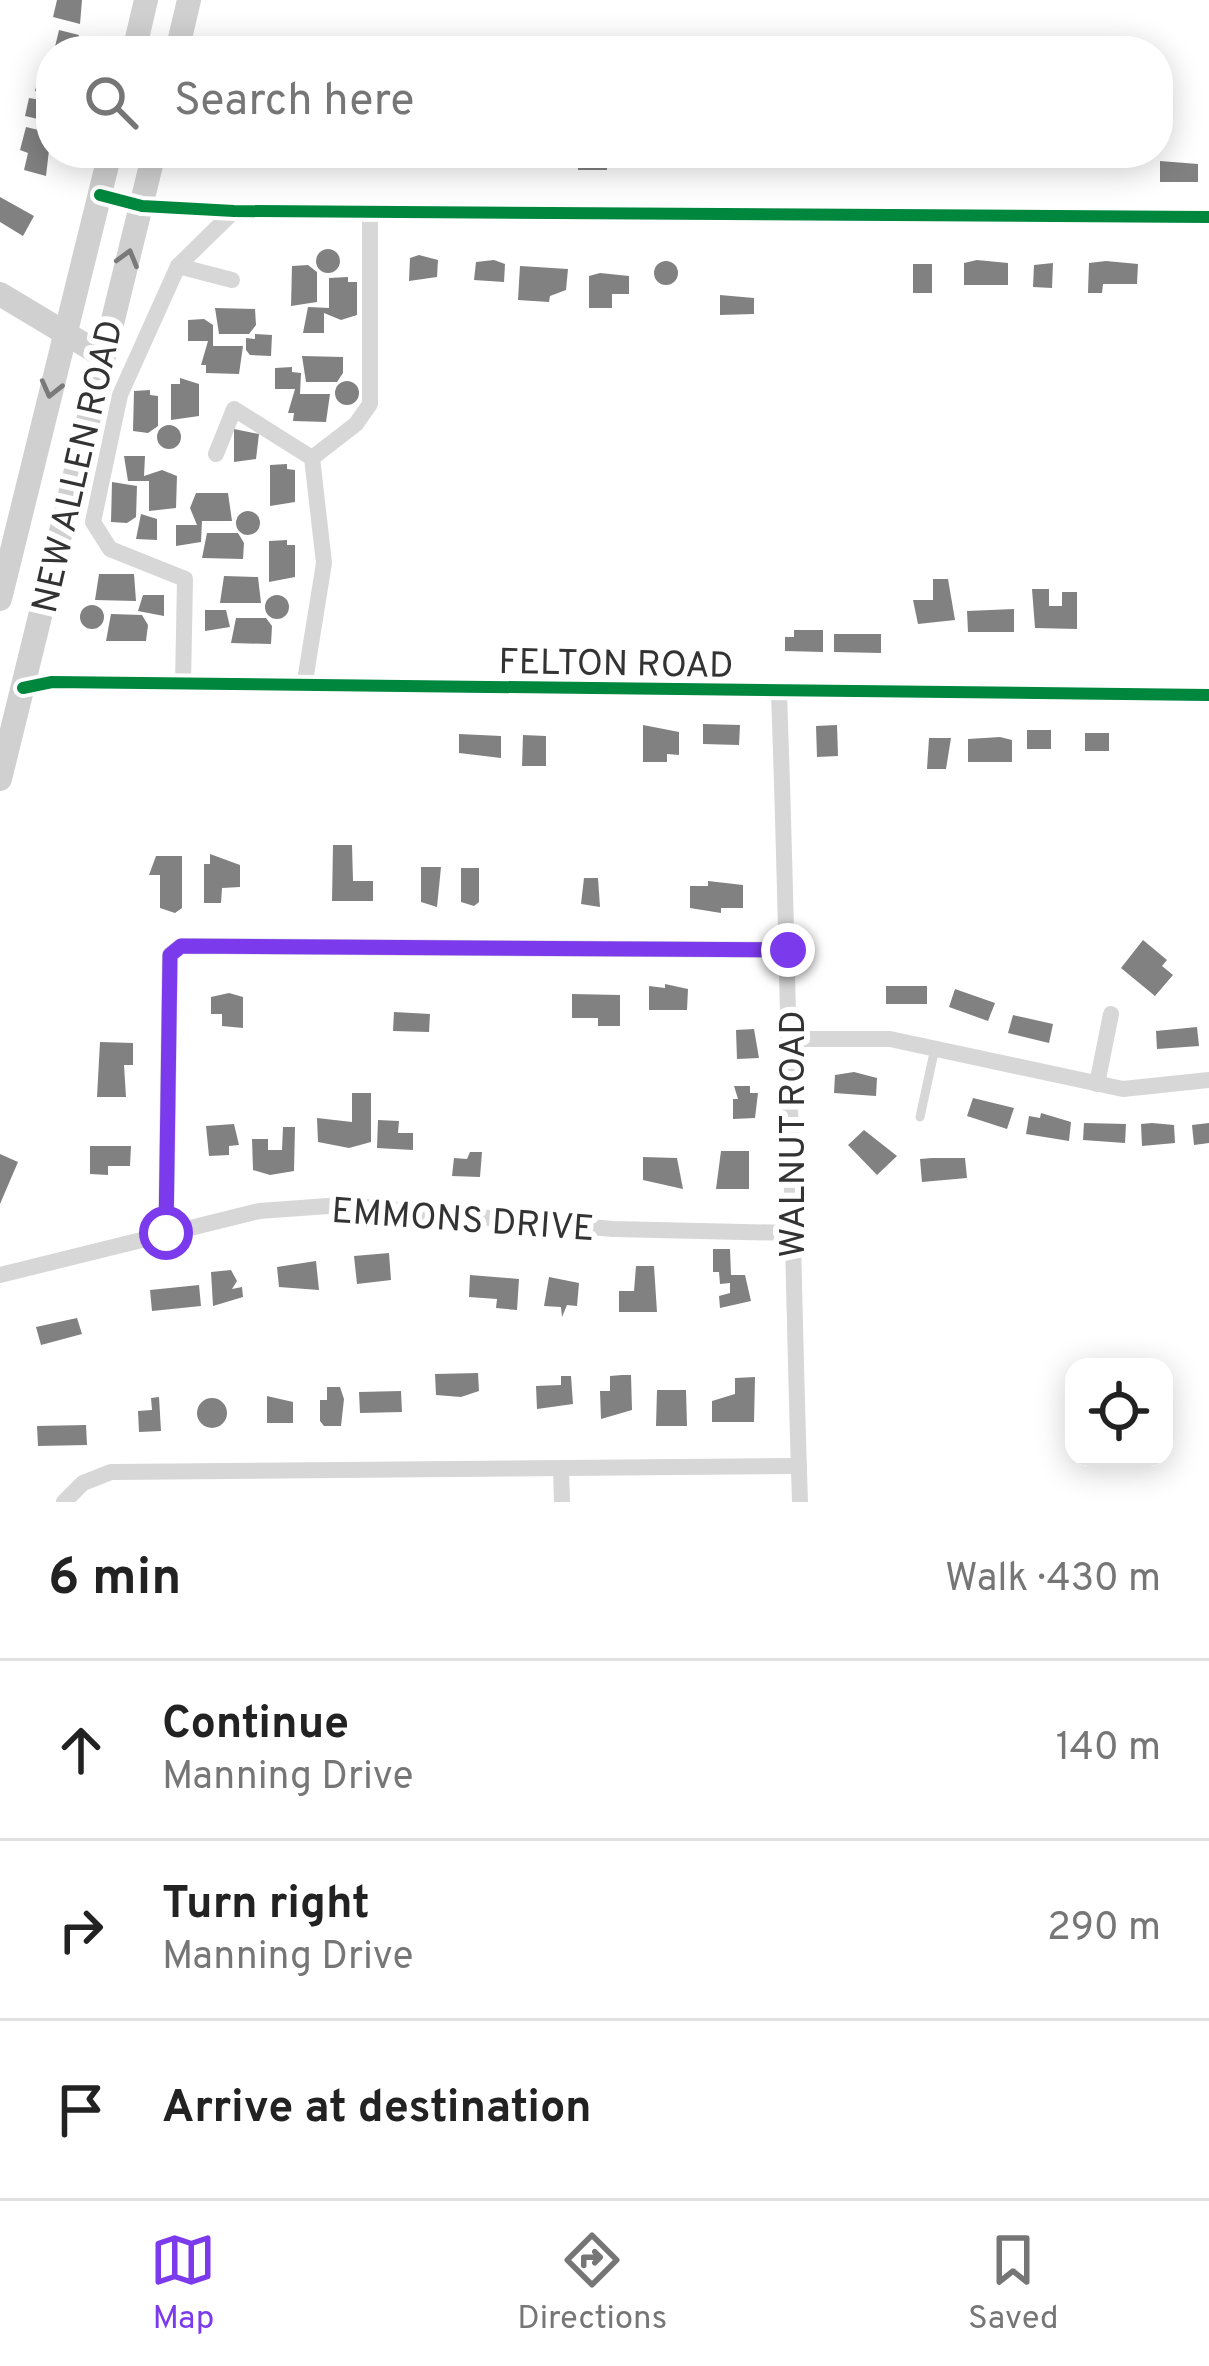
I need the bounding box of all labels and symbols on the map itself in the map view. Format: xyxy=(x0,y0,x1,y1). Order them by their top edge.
one-way arrow xyxy=(113,248,138,269)
street label: NEW ALLEN ROAD xyxy=(24,316,136,618)
one-way arrow xyxy=(40,378,65,398)
street label: FELTON ROAD xyxy=(498,641,734,691)
route end xyxy=(761,923,815,977)
street label: WALNUT ROAD xyxy=(772,1010,818,1258)
street label: EMMONS DRIVE xyxy=(330,1190,596,1254)
route start xyxy=(139,1206,193,1260)

